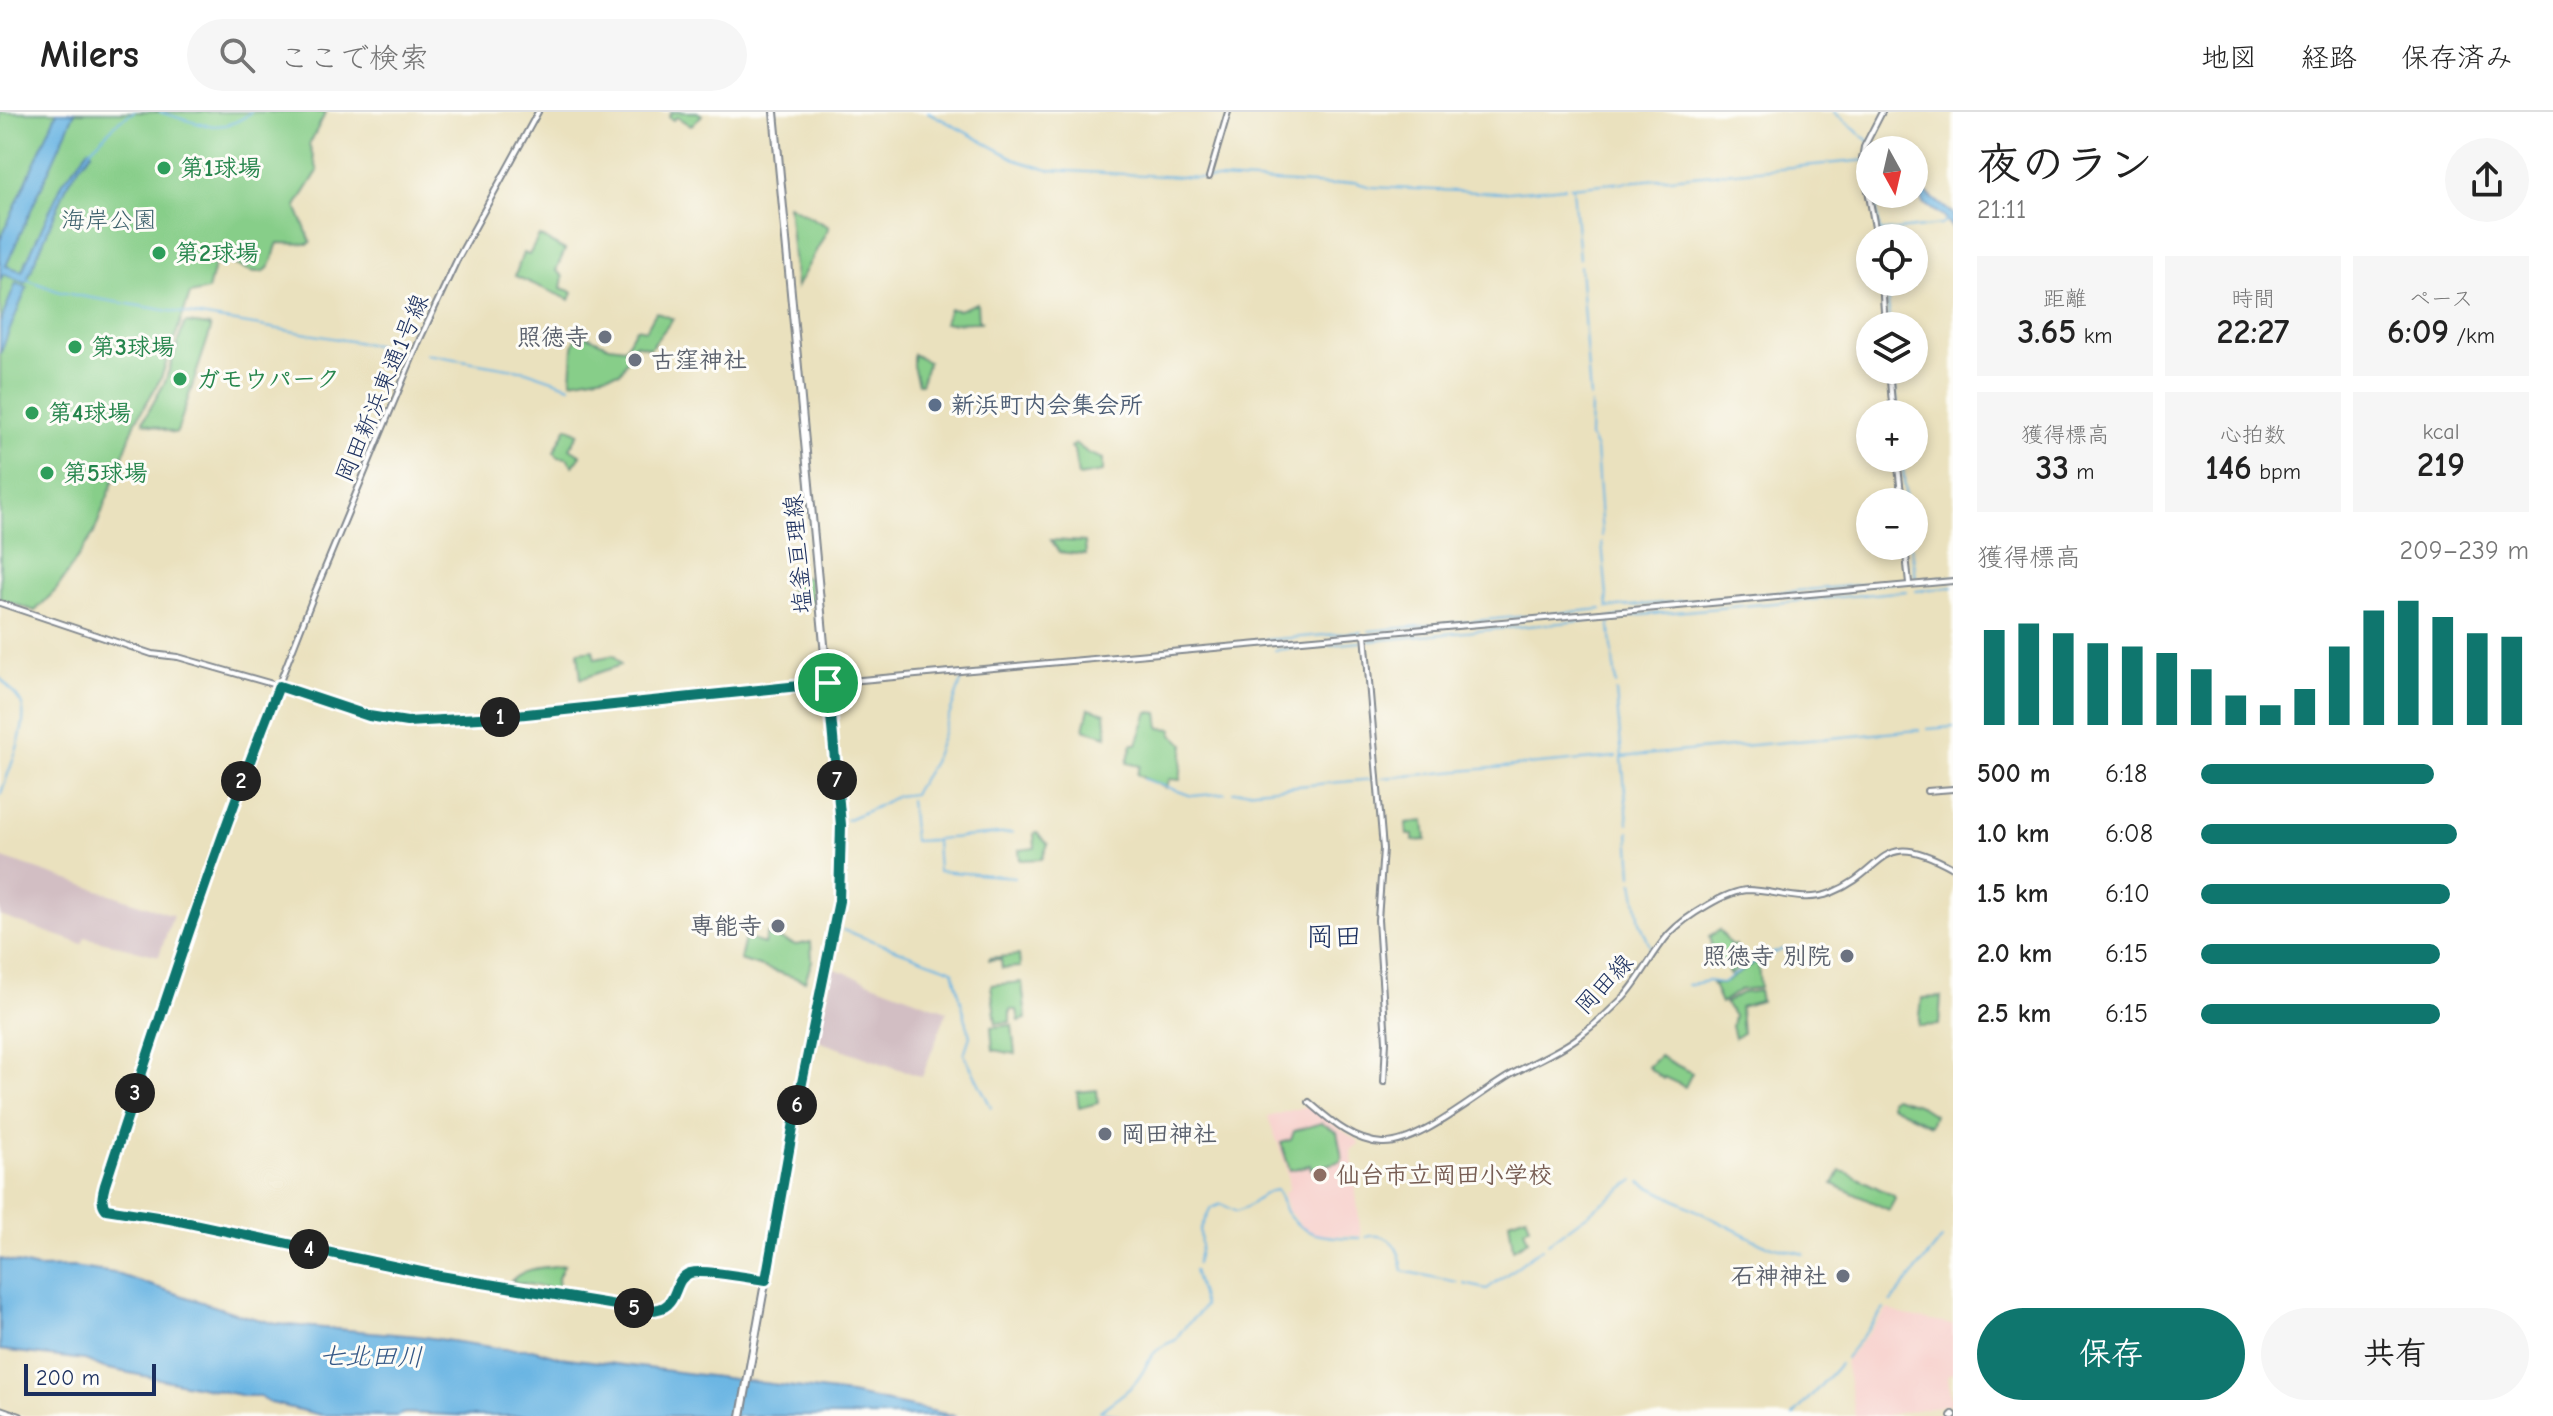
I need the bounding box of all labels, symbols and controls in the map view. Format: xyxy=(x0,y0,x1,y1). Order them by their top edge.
search box xyxy=(187,19,747,91)
text: Milers xyxy=(40,33,139,77)
icon: search xyxy=(215,33,259,77)
text: ここで検索 xyxy=(279,41,429,76)
text: 地図 xyxy=(2201,42,2257,74)
text: 経路 xyxy=(2301,42,2357,74)
text: 保存済み xyxy=(2401,42,2513,74)
north arrow xyxy=(1856,136,1928,208)
map controls xyxy=(1856,136,1928,560)
button: share xyxy=(2445,138,2529,222)
text: 夜のラン xyxy=(1977,139,2153,190)
place label: 第1球場 xyxy=(180,154,261,182)
marker: 第1球場 xyxy=(155,159,173,177)
text: 21:11 xyxy=(1977,195,2026,225)
park label: 海岸公園 xyxy=(61,206,157,234)
button: locate xyxy=(1856,224,1928,296)
place label: 第2球場 xyxy=(175,239,259,267)
marker: 第2球場 xyxy=(150,244,168,262)
text: 距離 xyxy=(2043,286,2087,312)
text: 時間 xyxy=(2231,286,2275,312)
text: ペース xyxy=(2409,286,2473,312)
street label: 岡田新浜東通1号線 xyxy=(330,290,434,486)
button: layers xyxy=(1856,312,1928,384)
text: 3.65 xyxy=(2018,312,2076,352)
text: 22:27 xyxy=(2217,312,2289,352)
text: 6:09 xyxy=(2387,312,2449,352)
place label: 照徳寺 xyxy=(517,323,589,351)
text: km xyxy=(2076,323,2112,349)
text: /km xyxy=(2449,323,2495,349)
marker: 照徳寺 xyxy=(596,328,614,346)
place label: 第3球場 xyxy=(91,333,175,361)
marker: 第3球場 xyxy=(66,338,84,356)
place label: 古窪神社 xyxy=(651,346,747,374)
marker: 古窪神社 xyxy=(626,351,644,369)
place label: ガモウパーク xyxy=(196,365,340,393)
marker: ガモウパーク xyxy=(171,370,189,388)
place label: 新浜町内会集会所 xyxy=(951,391,1143,419)
marker: 新浜町内会集会所 xyxy=(926,396,944,414)
place label: 第4球場 xyxy=(48,399,131,427)
button: + xyxy=(1856,400,1928,472)
marker: 第4球場 xyxy=(23,404,41,422)
text: kcal xyxy=(2423,419,2459,445)
text: 獲得標高 xyxy=(2021,422,2109,448)
text: 心拍数 xyxy=(2220,422,2286,448)
text: 219 xyxy=(2417,445,2465,485)
text: 33 xyxy=(2035,448,2069,488)
text: 146 xyxy=(2205,448,2252,488)
place label: 第5球場 xyxy=(63,459,148,487)
text: m xyxy=(2069,459,2095,485)
text: bpm xyxy=(2252,459,2301,485)
marker: 第5球場 xyxy=(38,464,56,482)
button: − xyxy=(1856,488,1928,560)
street label: 塩釜亘理線 xyxy=(779,493,817,615)
text: 209–239 m xyxy=(2399,536,2529,566)
text: 獲得標高 xyxy=(1977,543,2081,573)
pin xyxy=(794,649,862,717)
icon: arrive xyxy=(806,661,850,705)
pin: 1 xyxy=(480,697,520,737)
text: 1 xyxy=(496,704,504,730)
text: 500 m xyxy=(1977,759,2051,789)
text: 6:18 xyxy=(2105,759,2147,789)
pin: 7 xyxy=(817,760,857,800)
pin: 2 xyxy=(221,761,261,801)
text: 7 xyxy=(832,767,842,793)
text: 2 xyxy=(236,768,246,794)
text: 1.0 km xyxy=(1977,819,2049,849)
text: 6:08 xyxy=(2105,819,2153,849)
text: 1.5 km xyxy=(1977,879,2048,909)
text: 6:10 xyxy=(2105,879,2150,909)
place label: 専能寺 xyxy=(690,912,762,940)
marker: 専能寺 xyxy=(769,917,787,935)
district label: 岡田 xyxy=(1306,921,1362,953)
text: 2.0 km xyxy=(1977,939,2052,969)
text: 6:15 xyxy=(2105,939,2148,969)
place label: 照徳寺 別院 xyxy=(1702,942,1831,970)
marker: 照徳寺 別院 xyxy=(1838,947,1856,965)
street label: 岡田線 xyxy=(1569,948,1639,1020)
text: 2.5 km xyxy=(1977,999,2051,1029)
text: 6:15 xyxy=(2105,999,2148,1029)
pin: 3 xyxy=(115,1073,155,1113)
text: 3 xyxy=(130,1080,140,1106)
pin: 6 xyxy=(777,1085,817,1125)
text: 6 xyxy=(791,1092,803,1118)
place label: 岡田神社 xyxy=(1121,1120,1217,1148)
marker: 岡田神社 xyxy=(1096,1125,1114,1143)
place label: 仙台市立岡田小学校 xyxy=(1336,1161,1552,1189)
marker: 仙台市立岡田小学校 xyxy=(1311,1166,1329,1184)
pin: 4 xyxy=(289,1229,329,1269)
text: 4 xyxy=(304,1236,314,1262)
place label: 石神神社 xyxy=(1731,1262,1827,1290)
marker: 石神神社 xyxy=(1834,1267,1852,1285)
pin: 5 xyxy=(614,1288,654,1328)
text: 5 xyxy=(628,1295,640,1321)
button: 保存 xyxy=(1977,1308,2245,1400)
button: 共有 xyxy=(2261,1308,2529,1400)
water label: 七北田川 xyxy=(319,1341,423,1373)
scale bar xyxy=(24,1360,156,1396)
text: 200 m xyxy=(36,1365,100,1391)

